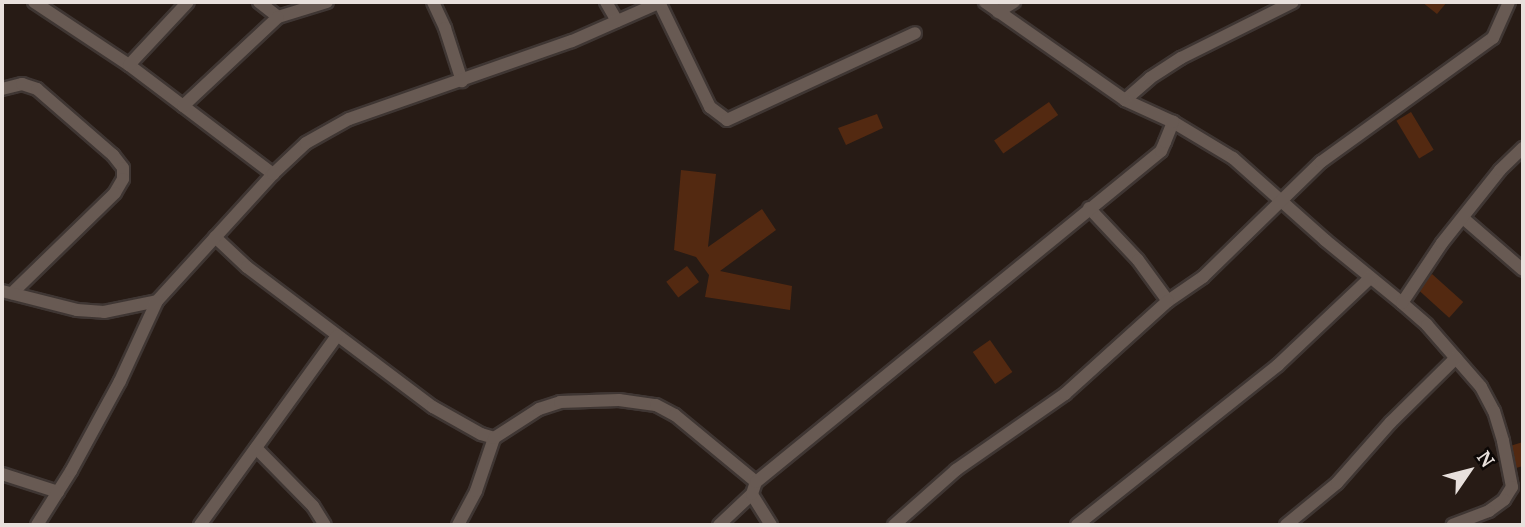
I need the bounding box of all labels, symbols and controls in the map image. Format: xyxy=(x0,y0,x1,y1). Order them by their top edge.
north arrow xyxy=(1434,436,1504,506)
text: N xyxy=(1472,446,1501,472)

